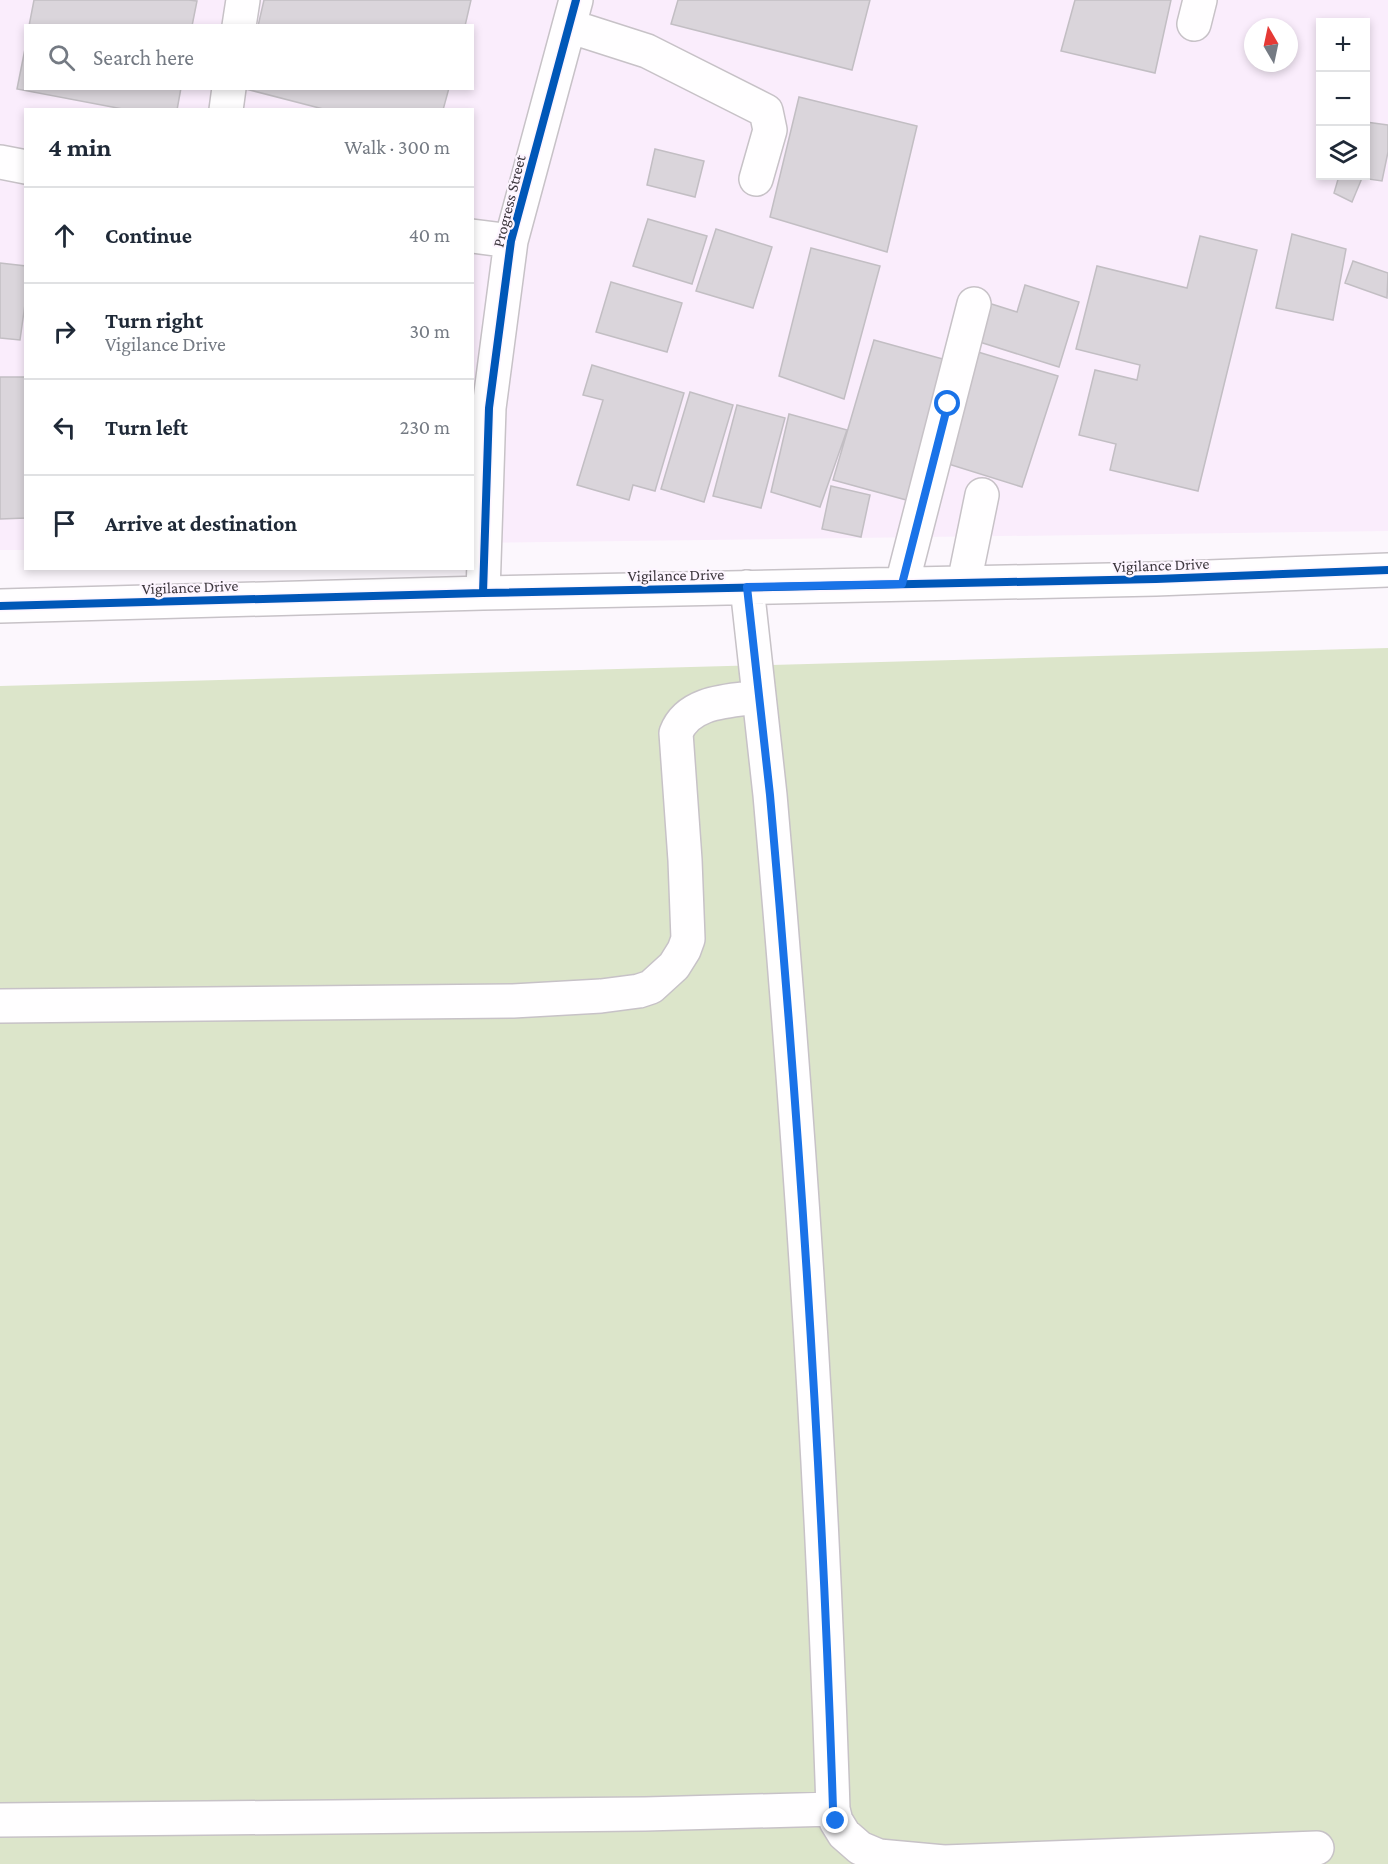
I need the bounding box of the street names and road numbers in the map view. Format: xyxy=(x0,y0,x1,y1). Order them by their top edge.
street label: Progress Street xyxy=(489,152,530,249)
street label: Vigilance Drive xyxy=(1112,555,1210,576)
street label: Vigilance Drive xyxy=(628,566,724,585)
street label: Vigilance Drive xyxy=(141,577,239,598)

